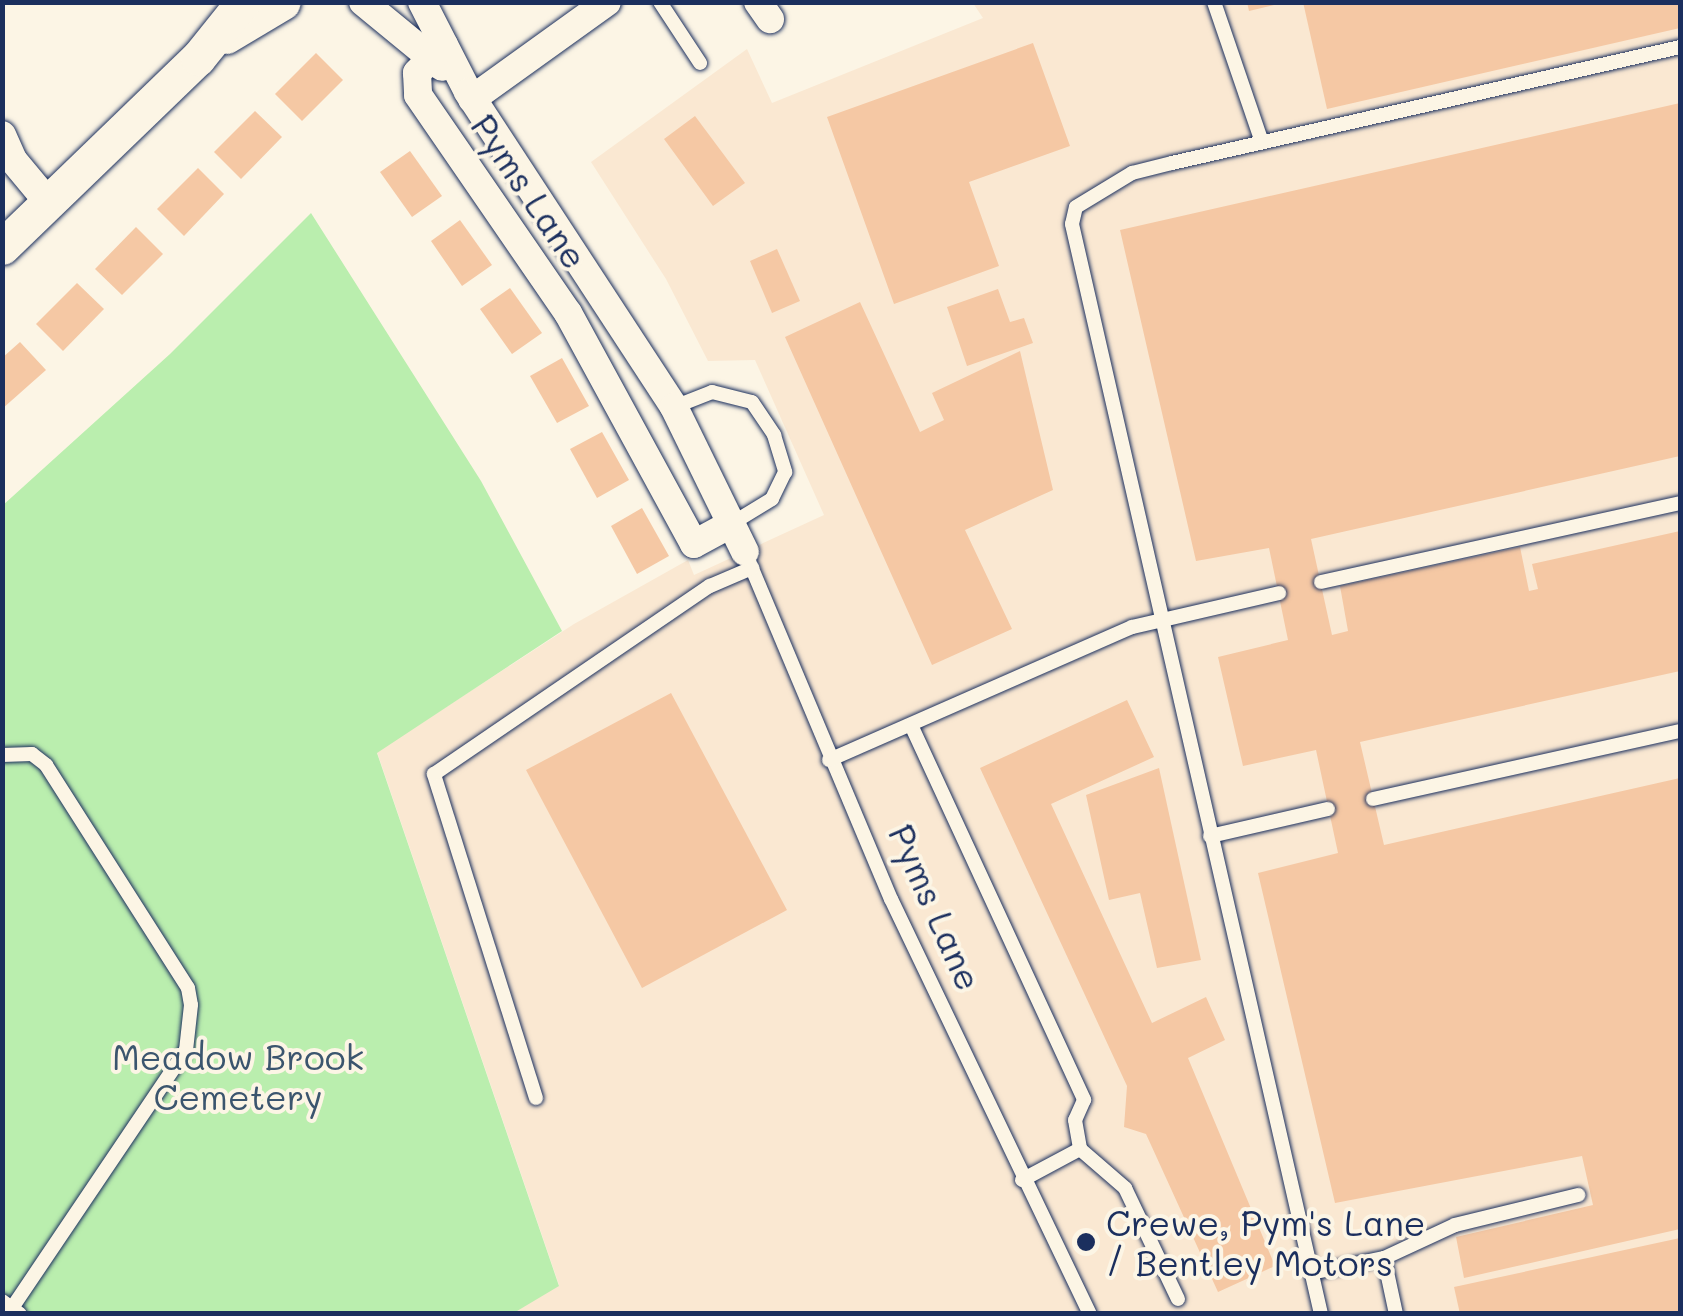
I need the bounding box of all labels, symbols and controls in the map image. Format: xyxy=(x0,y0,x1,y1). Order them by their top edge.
street label: Pyms Lane xyxy=(463,106,597,276)
street label: Pyms Lane xyxy=(881,818,991,996)
park label: Meadow Brook Cemetery xyxy=(112,1035,364,1117)
place label: Crewe, Pym's Lane / Bentley Motors xyxy=(1106,1201,1426,1283)
marker: Crewe, Pym's Lane / Bentley Motors xyxy=(1075,1231,1097,1253)

